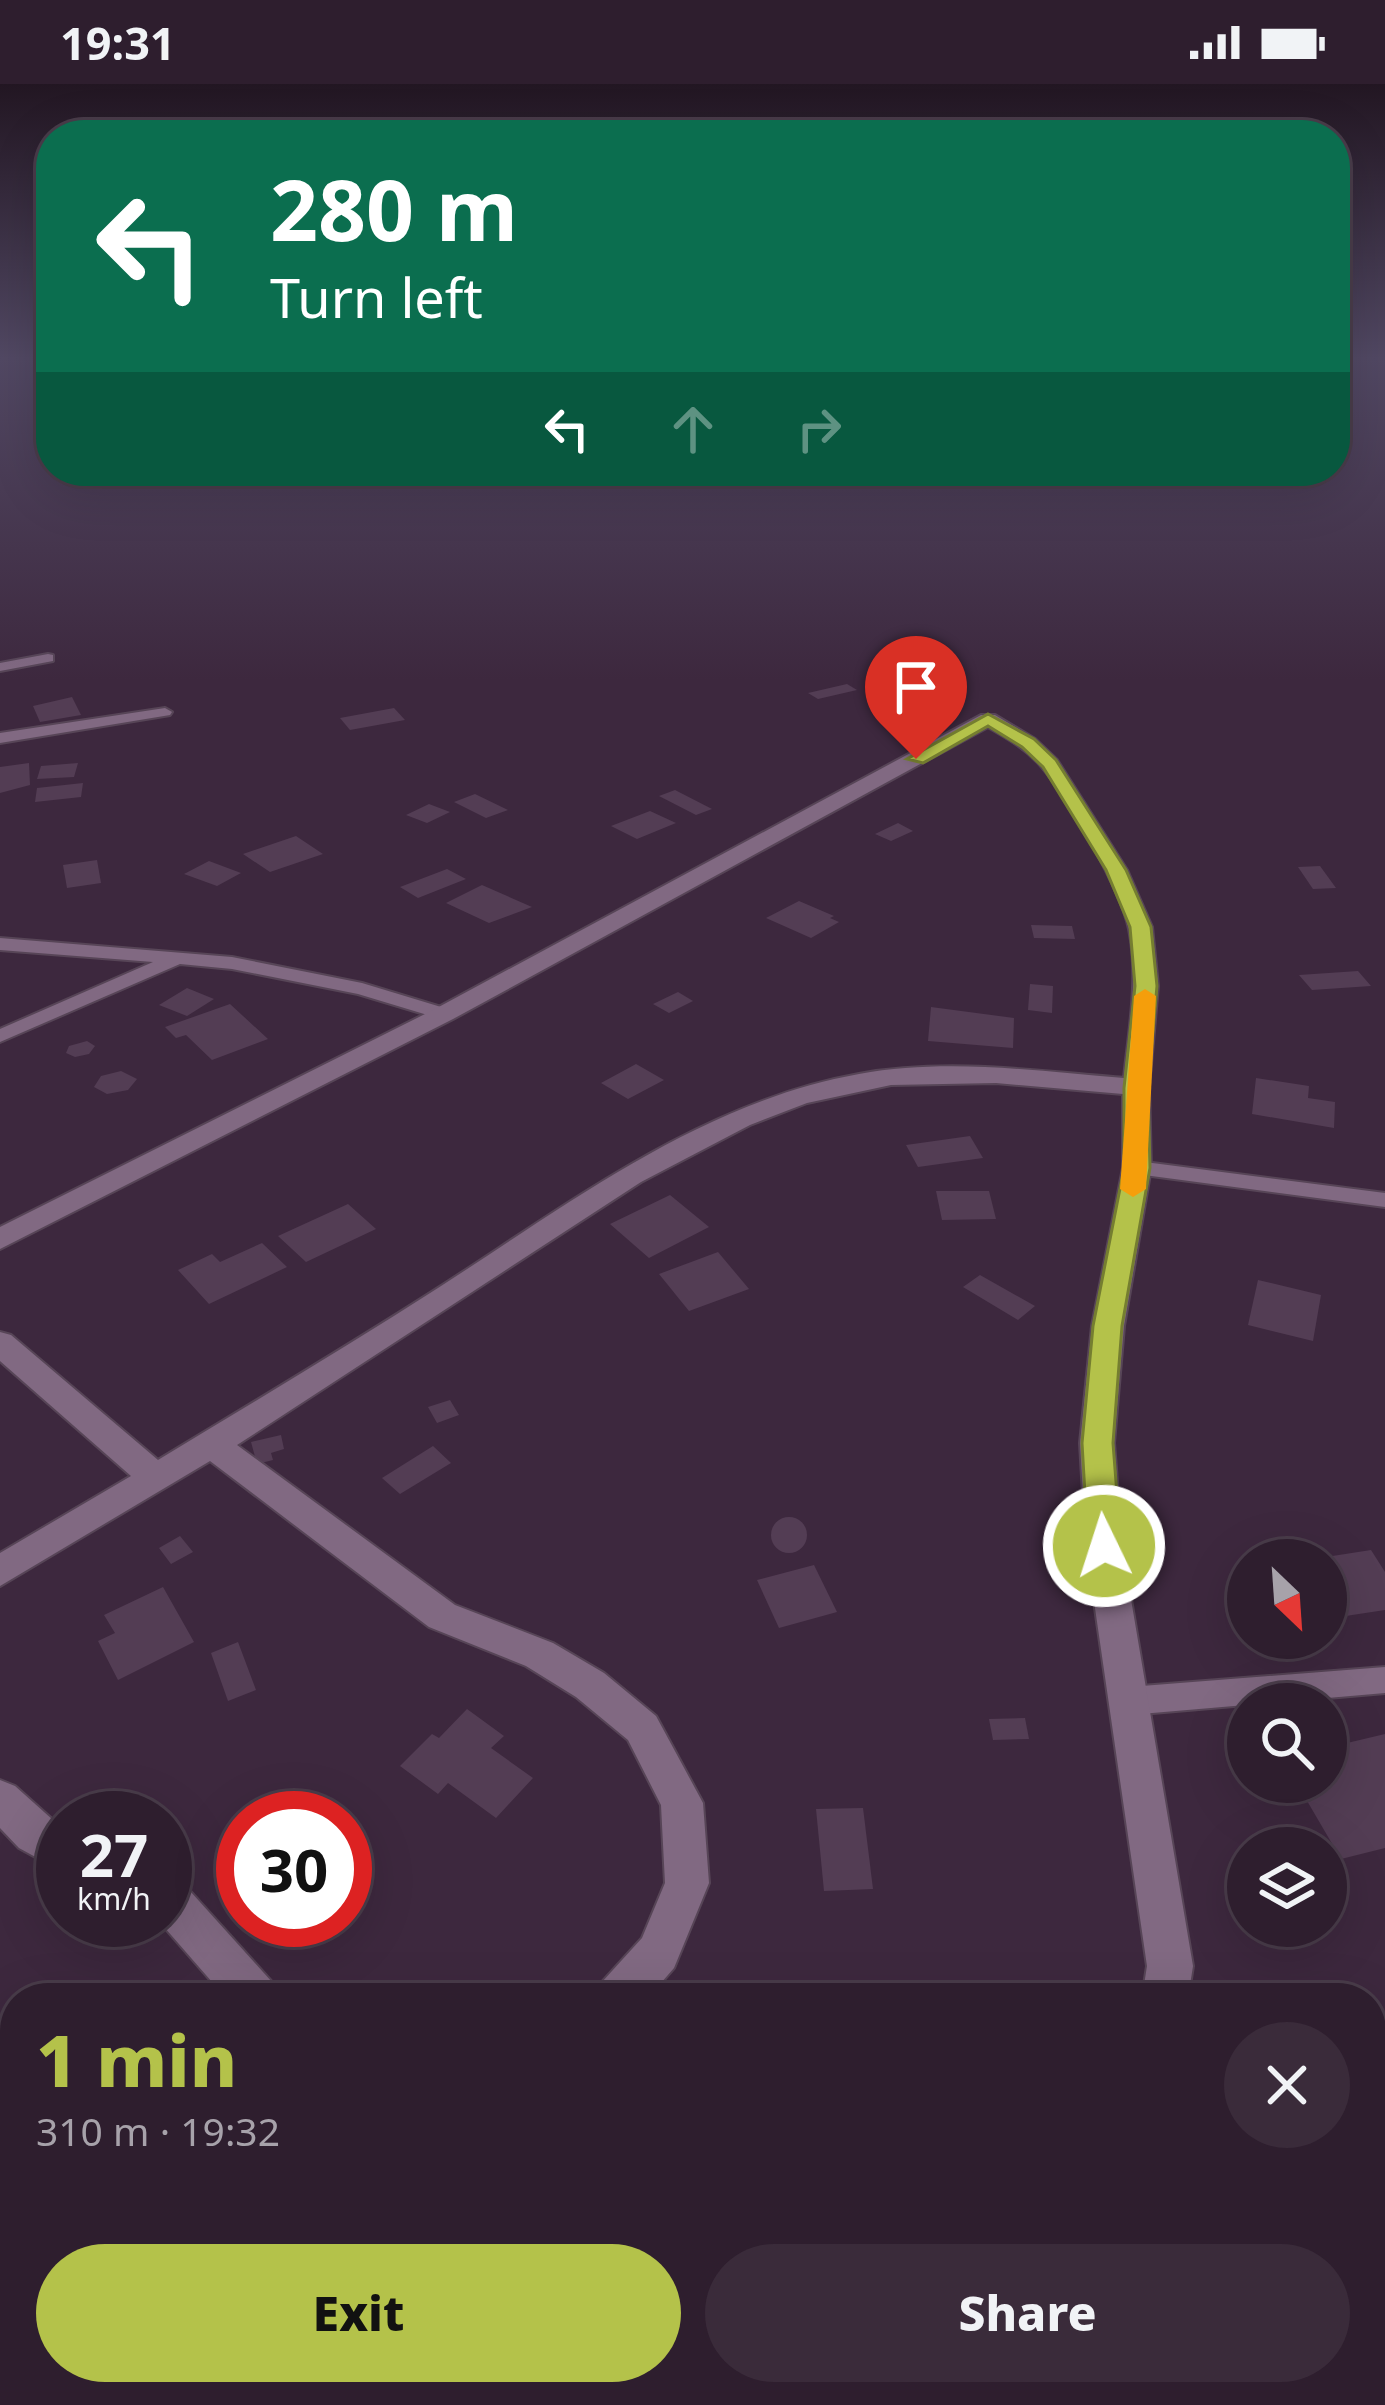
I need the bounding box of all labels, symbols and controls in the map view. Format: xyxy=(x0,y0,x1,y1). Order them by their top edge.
text: 19:31 xyxy=(60,12,176,73)
text: 280 m xyxy=(270,151,518,266)
icon: left xyxy=(72,168,228,324)
text: Turn left xyxy=(270,260,483,334)
icon: left xyxy=(534,396,600,462)
icon: ahead xyxy=(660,396,726,462)
icon: right xyxy=(786,396,852,462)
pin xyxy=(865,636,967,759)
icon: arrive xyxy=(883,654,949,720)
position arrow xyxy=(1041,1483,1167,1609)
north arrow xyxy=(1227,1539,1347,1659)
map controls xyxy=(1227,1539,1347,1947)
button: search xyxy=(1227,1683,1347,1803)
speed limit sign: 30 xyxy=(216,1791,372,1947)
text: 27 xyxy=(80,1813,148,1895)
button: layers xyxy=(1227,1827,1347,1947)
text: km/h xyxy=(77,1878,151,1919)
text: 1 min xyxy=(36,2010,237,2108)
button: close xyxy=(1224,2022,1350,2148)
text: 310 m · 19:32 xyxy=(36,2104,280,2157)
button: Exit xyxy=(36,2244,681,2382)
button: Share xyxy=(705,2244,1350,2382)

